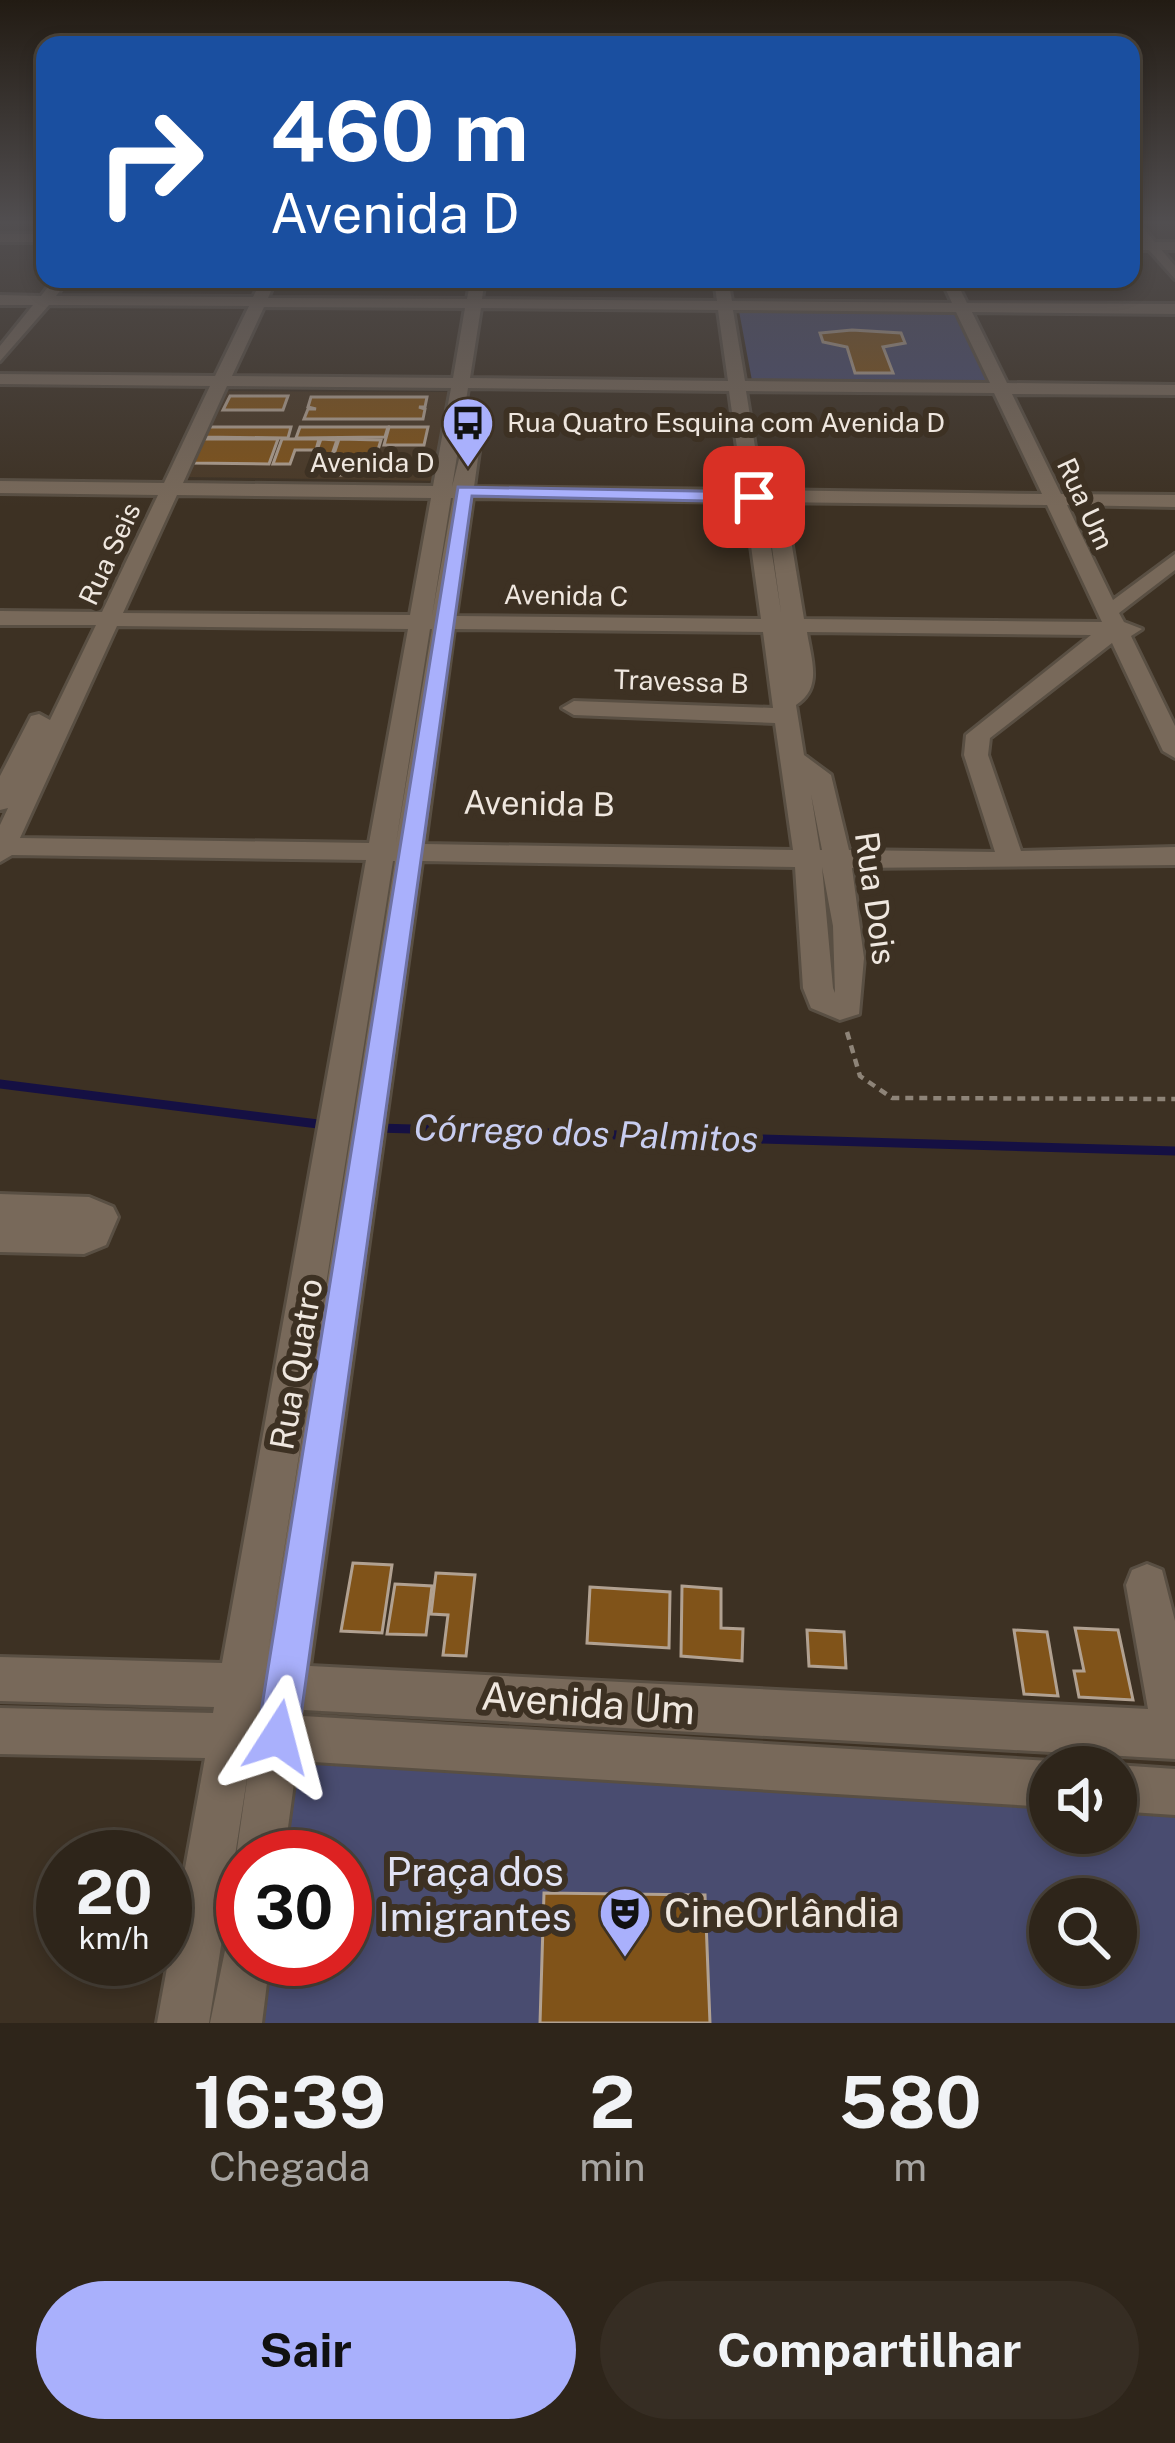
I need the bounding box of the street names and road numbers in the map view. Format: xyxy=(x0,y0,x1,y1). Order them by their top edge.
street label: Avenida D xyxy=(310,446,434,478)
street label: Rua Um xyxy=(1051,453,1121,555)
street label: Rua Seis xyxy=(72,497,147,610)
street label: Avenida C xyxy=(503,578,629,612)
street label: Travessa B xyxy=(613,663,749,699)
street label: Avenida B xyxy=(463,783,615,823)
street label: Rua Dois xyxy=(848,829,904,967)
street label: Rua Quatro xyxy=(262,1276,330,1452)
street label: Avenida Um xyxy=(480,1673,696,1733)

